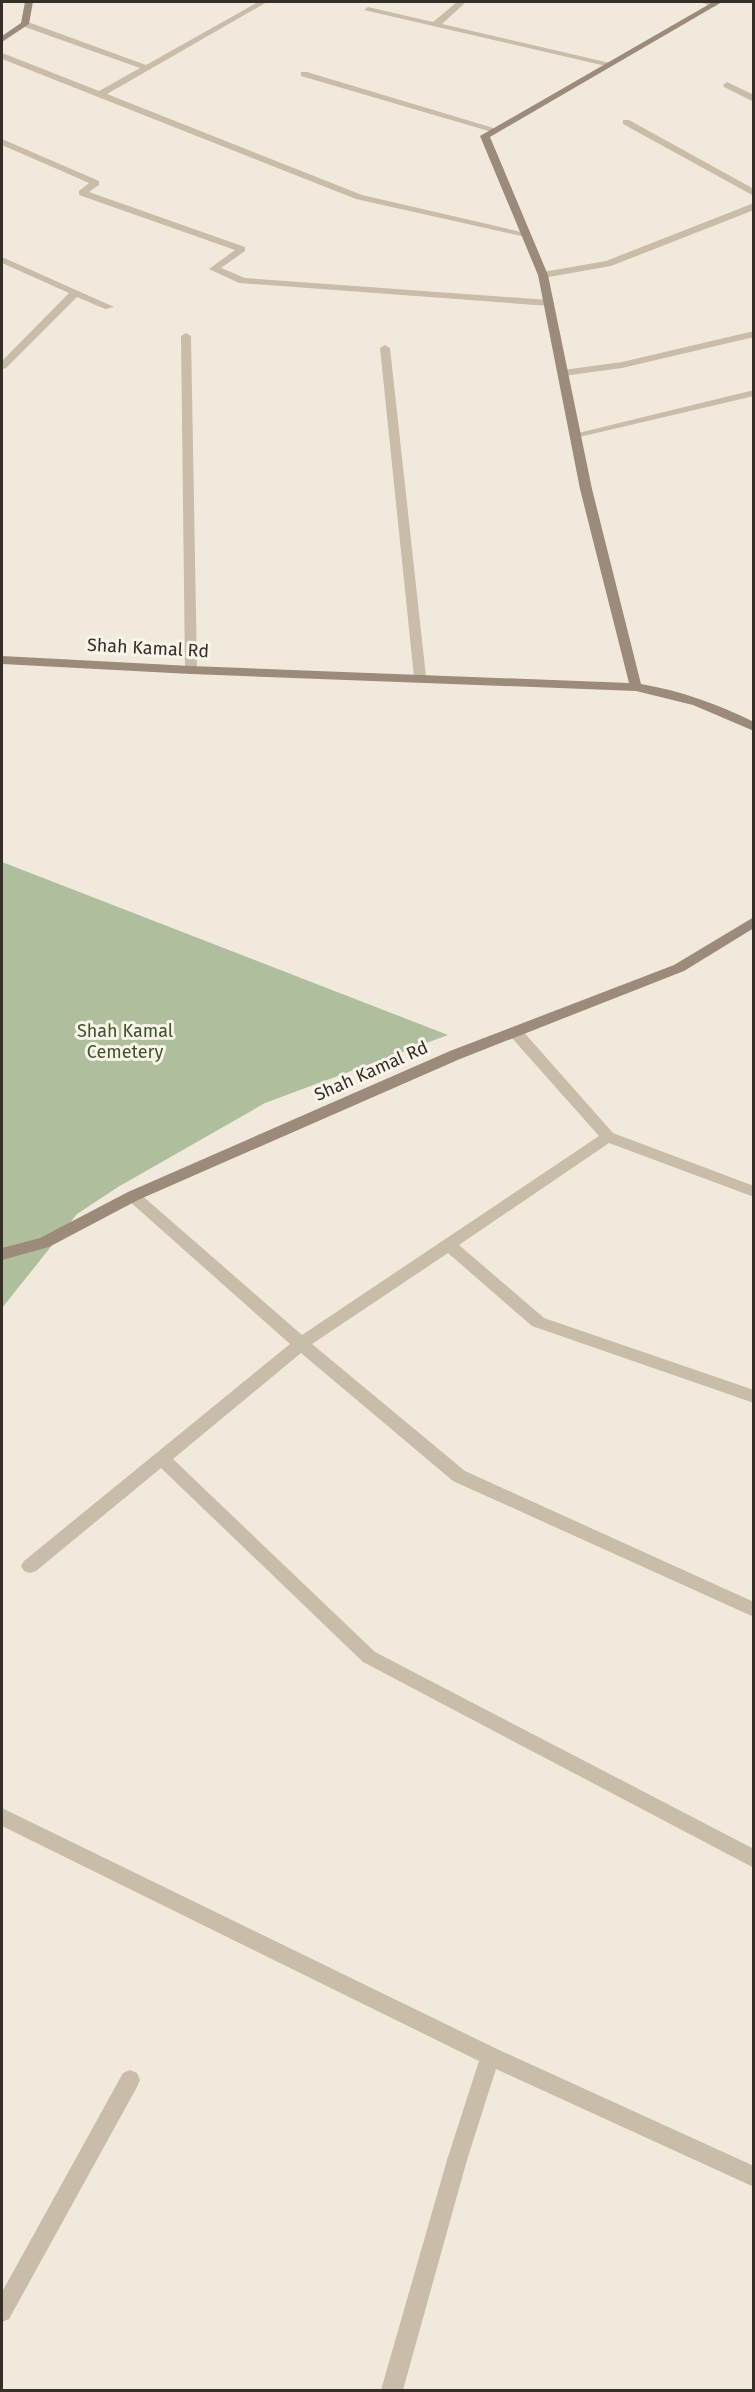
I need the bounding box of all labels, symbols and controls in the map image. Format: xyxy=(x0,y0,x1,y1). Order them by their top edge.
street label: Shah Kamal Rd xyxy=(86,634,210,662)
park label: Shah Kamal Cemetery xyxy=(77,1020,173,1063)
street label: Shah Kamal Rd xyxy=(311,1036,431,1106)

